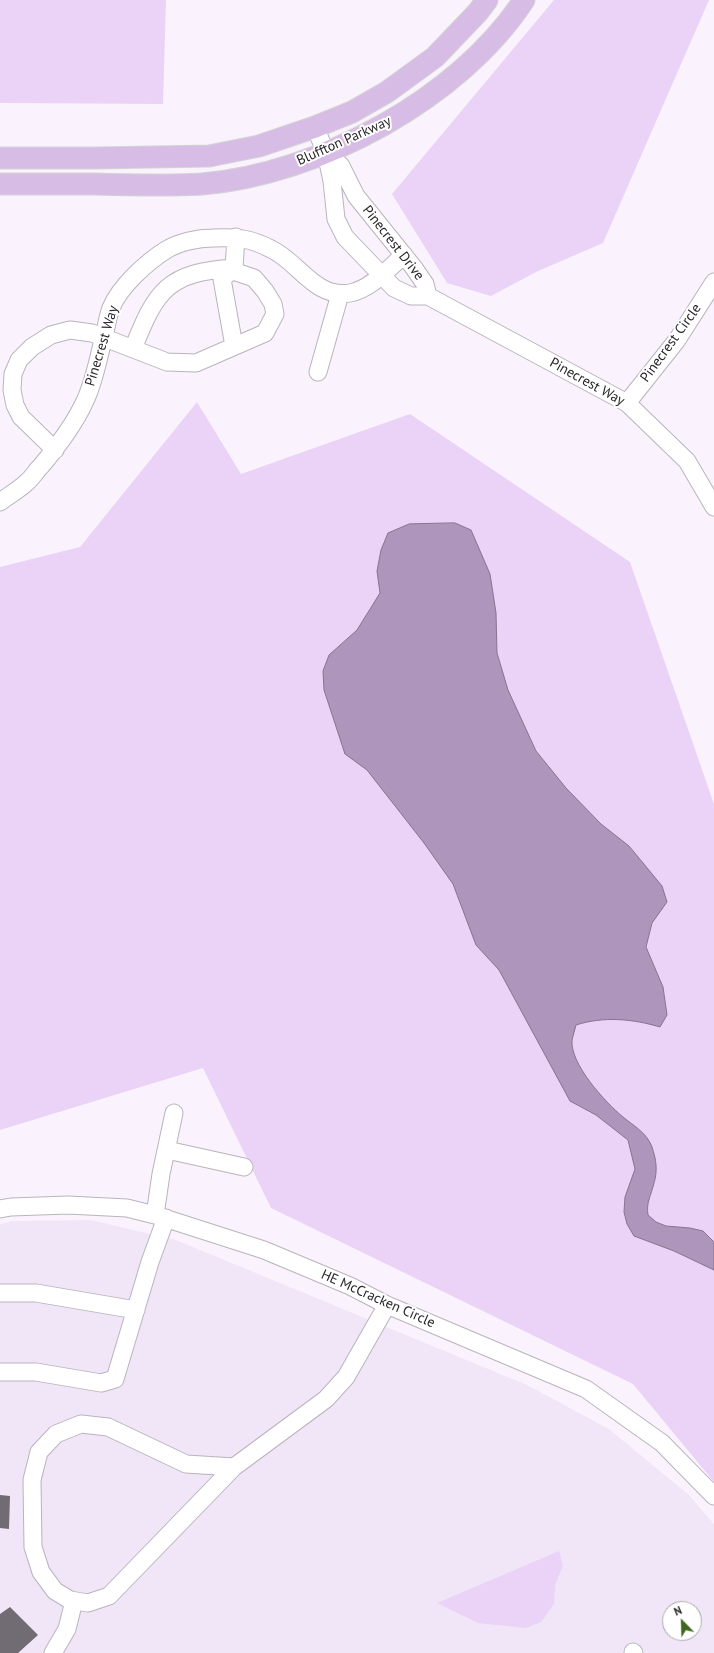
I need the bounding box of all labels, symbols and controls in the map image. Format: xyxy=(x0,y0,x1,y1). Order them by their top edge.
street label: Bluffton Parkway xyxy=(294,113,394,169)
street label: Pinecrest Drive xyxy=(359,202,427,284)
street label: Pinecrest Circle xyxy=(637,301,705,385)
street label: Pinecrest Way xyxy=(82,304,122,388)
street label: Pinecrest Way xyxy=(547,354,627,410)
street label: HE McCracken Circle xyxy=(318,1266,438,1332)
north arrow xyxy=(662,1601,702,1641)
text: N xyxy=(672,1603,684,1619)

